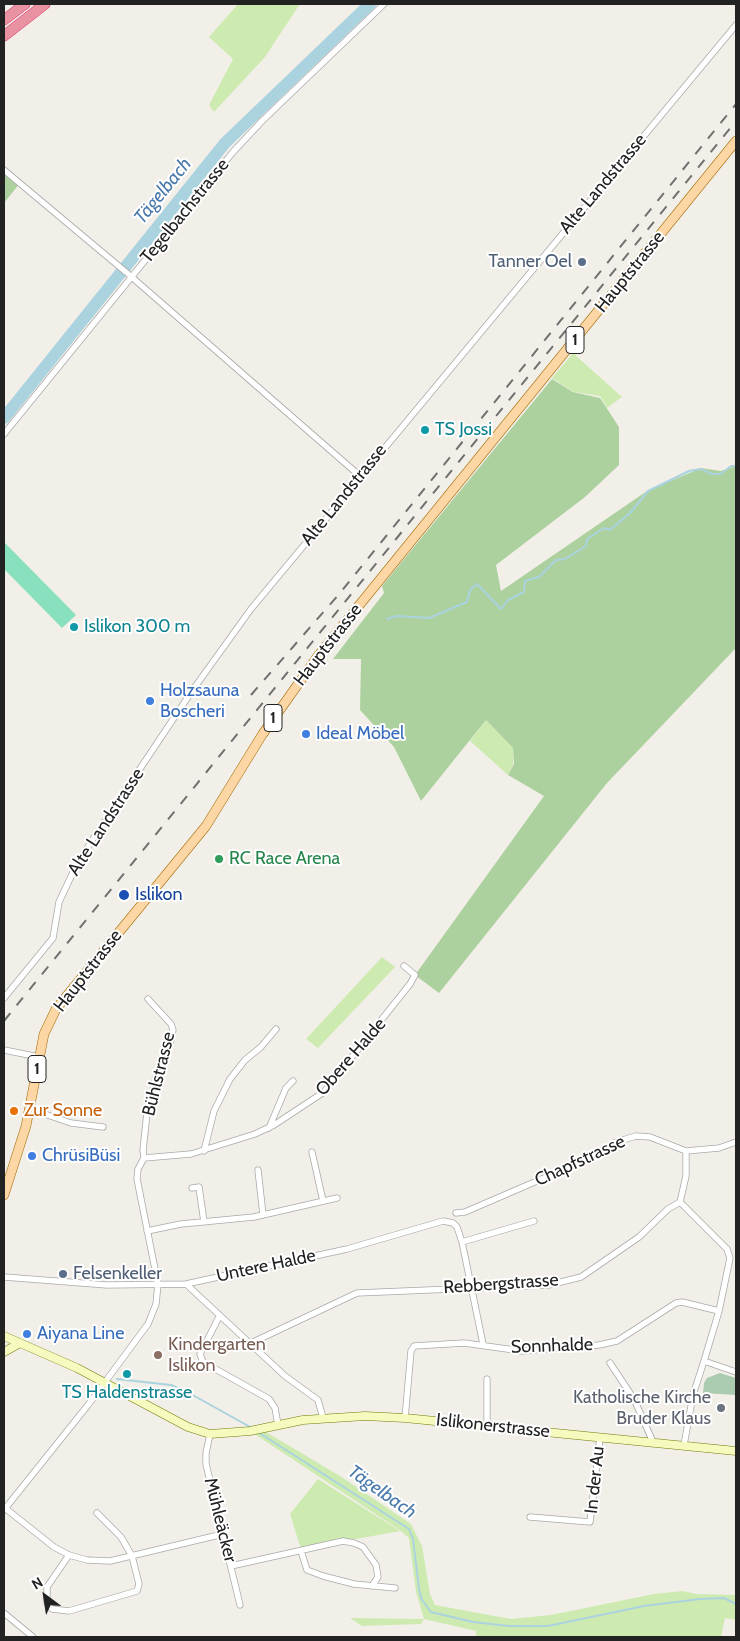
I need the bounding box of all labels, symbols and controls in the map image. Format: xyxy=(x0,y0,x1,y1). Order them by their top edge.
street label: Alte Landstrasse xyxy=(555,130,651,238)
water label: Tägelbach xyxy=(130,153,196,229)
street label: Tegelbachstrasse xyxy=(136,154,234,268)
street label: Hauptstrasse xyxy=(591,227,669,317)
place label: Tanner Oel xyxy=(489,251,572,273)
marker: Tanner Oel xyxy=(576,256,588,268)
road number: 1 xyxy=(566,326,584,354)
place label: TS Jossi xyxy=(435,419,492,441)
marker: TS Jossi xyxy=(419,424,431,436)
street label: Alte Landstrasse xyxy=(297,440,391,550)
street label: Hauptstrasse xyxy=(289,600,367,690)
place label: Islikon 300 m xyxy=(84,616,190,638)
marker: Islikon 300 m xyxy=(68,621,80,633)
place label: Holzsauna Boscheri xyxy=(160,680,239,722)
marker: Holzsauna Boscheri xyxy=(144,695,156,707)
road number: 1 xyxy=(264,704,282,731)
place label: Ideal Möbel xyxy=(316,723,404,745)
marker: Ideal Möbel xyxy=(300,728,312,740)
street label: Alte Landstrasse xyxy=(63,764,149,880)
place label: RC Race Arena xyxy=(229,848,340,870)
marker: RC Race Arena xyxy=(213,853,225,865)
place label: Islikon xyxy=(135,884,183,906)
marker: Islikon xyxy=(117,888,131,902)
street label: Hauptstrasse xyxy=(49,926,127,1016)
street label: Obere Halde xyxy=(311,1014,391,1100)
street label: Bühlstrasse xyxy=(138,1030,180,1118)
road number: 1 xyxy=(28,1056,46,1082)
place label: Zur Sonne xyxy=(24,1100,102,1122)
marker: Zur Sonne xyxy=(8,1105,20,1117)
street label: Chapfstrasse xyxy=(531,1131,629,1191)
place label: ChrüsiBüsi xyxy=(42,1145,120,1167)
marker: ChrüsiBüsi xyxy=(26,1150,38,1162)
street label: Untere Halde xyxy=(214,1245,318,1287)
place label: Felsenkeller xyxy=(73,1263,162,1285)
marker: Felsenkeller xyxy=(57,1268,69,1280)
street label: Rebbergstrasse xyxy=(443,1269,559,1299)
place label: Aiyana Line xyxy=(37,1323,124,1345)
marker: Aiyana Line xyxy=(21,1328,33,1340)
place label: Kindergarten Islikon xyxy=(168,1334,266,1376)
street label: Sonnhalde xyxy=(511,1334,593,1358)
marker: Kindergarten Islikon xyxy=(152,1349,164,1361)
marker: TS Haldenstrasse xyxy=(121,1368,133,1380)
place label: TS Haldenstrasse xyxy=(62,1382,192,1404)
place label: Katholische Kirche Bruder Klaus xyxy=(573,1387,711,1430)
marker: Katholische Kirche Bruder Klaus xyxy=(715,1402,727,1414)
street label: Islikonerstrasse xyxy=(435,1409,551,1443)
street label: In der Au xyxy=(581,1445,609,1515)
water label: Tägelbach xyxy=(343,1460,421,1524)
street label: Mühleäcker xyxy=(199,1475,241,1565)
north arrow xyxy=(20,1571,70,1621)
text: N xyxy=(28,1573,46,1593)

